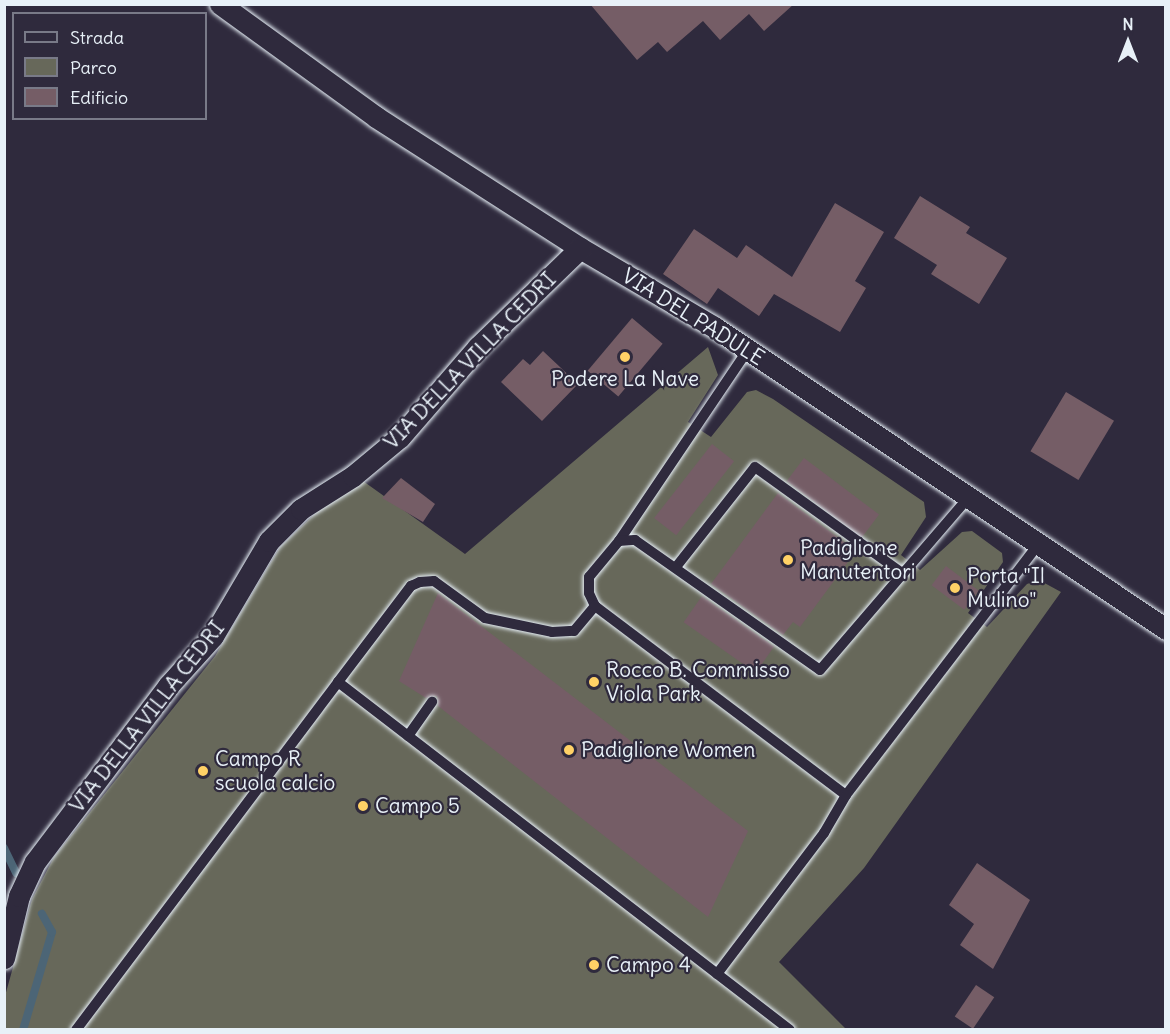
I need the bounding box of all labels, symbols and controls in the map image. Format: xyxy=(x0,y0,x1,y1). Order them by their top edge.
legend xyxy=(12,12,207,120)
north arrow xyxy=(1098,12,1158,72)
text: N xyxy=(1122,14,1134,34)
text: Strada xyxy=(70,26,124,49)
text: Parco xyxy=(70,56,117,79)
text: Edificio xyxy=(70,86,128,109)
street label: VIA DEL PADULE xyxy=(617,263,769,371)
street label: VIA DELLA VILLA CEDRI xyxy=(379,267,561,455)
marker: Podere La Nave xyxy=(618,350,632,364)
place label: Podere La Nave xyxy=(551,366,699,392)
place label: Padiglione Manutentori xyxy=(800,535,915,585)
marker: Padiglione Manutentori xyxy=(781,553,795,567)
place label: Porta "Il Mulino" xyxy=(967,563,1045,613)
marker: Porta "Il Mulino" xyxy=(948,581,962,595)
street label: VIA DELLA VILLA CEDRI xyxy=(64,616,230,818)
place label: Rocco B. Commisso Viola Park xyxy=(606,657,790,707)
marker: Rocco B. Commisso Viola Park xyxy=(587,675,601,689)
place label: Padiglione Women xyxy=(581,737,756,763)
marker: Padiglione Women xyxy=(562,743,576,757)
place label: Campo R scuola calcio xyxy=(215,746,335,796)
marker: Campo R scuola calcio xyxy=(196,764,210,778)
place label: Campo 5 xyxy=(375,793,460,819)
marker: Campo 5 xyxy=(356,799,370,813)
place label: Campo 4 xyxy=(606,952,691,978)
marker: Campo 4 xyxy=(587,958,601,972)

